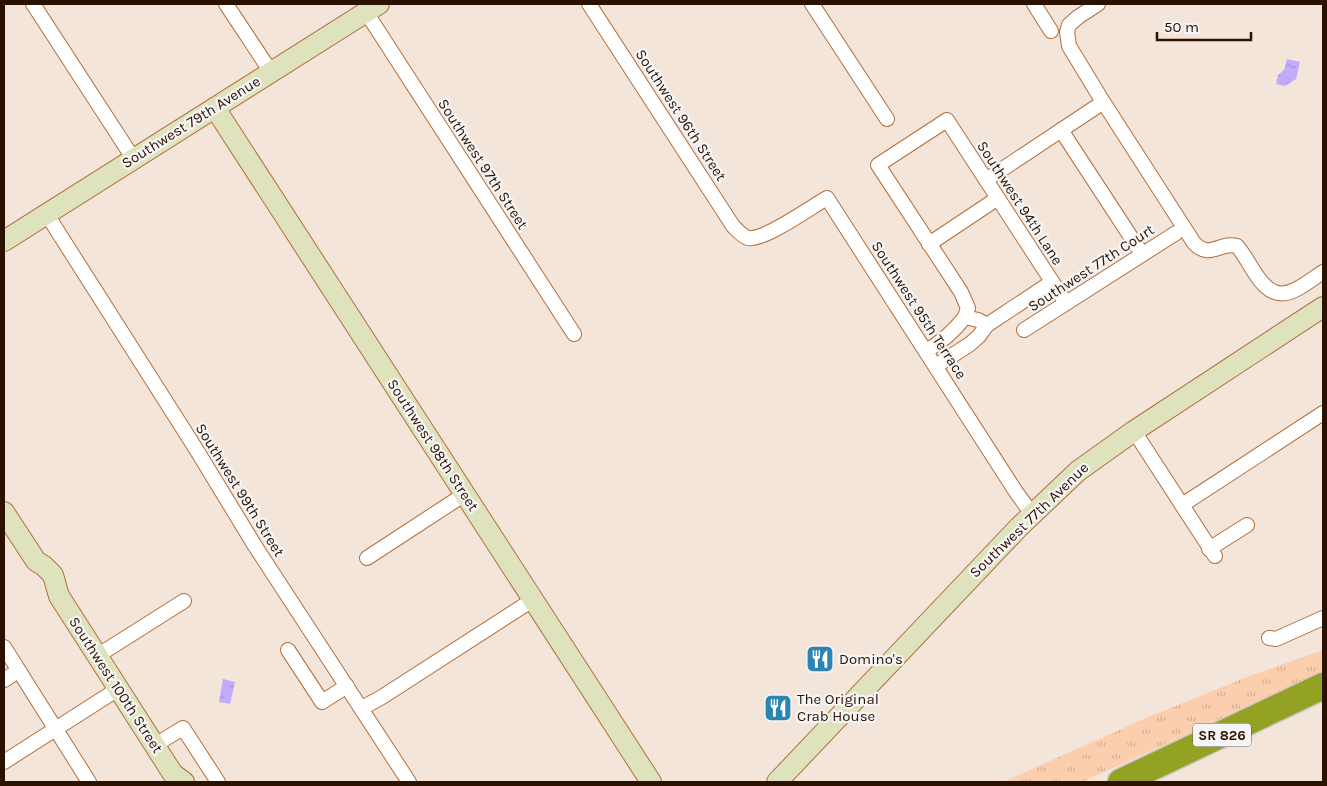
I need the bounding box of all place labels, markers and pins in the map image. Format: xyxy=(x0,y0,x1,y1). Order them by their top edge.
restaurant icon: Domino's xyxy=(805,644,835,674)
place label: Domino's xyxy=(839,650,903,668)
place label: The Original Crab House xyxy=(797,690,879,725)
restaurant icon: The Original Crab House xyxy=(763,693,793,723)

